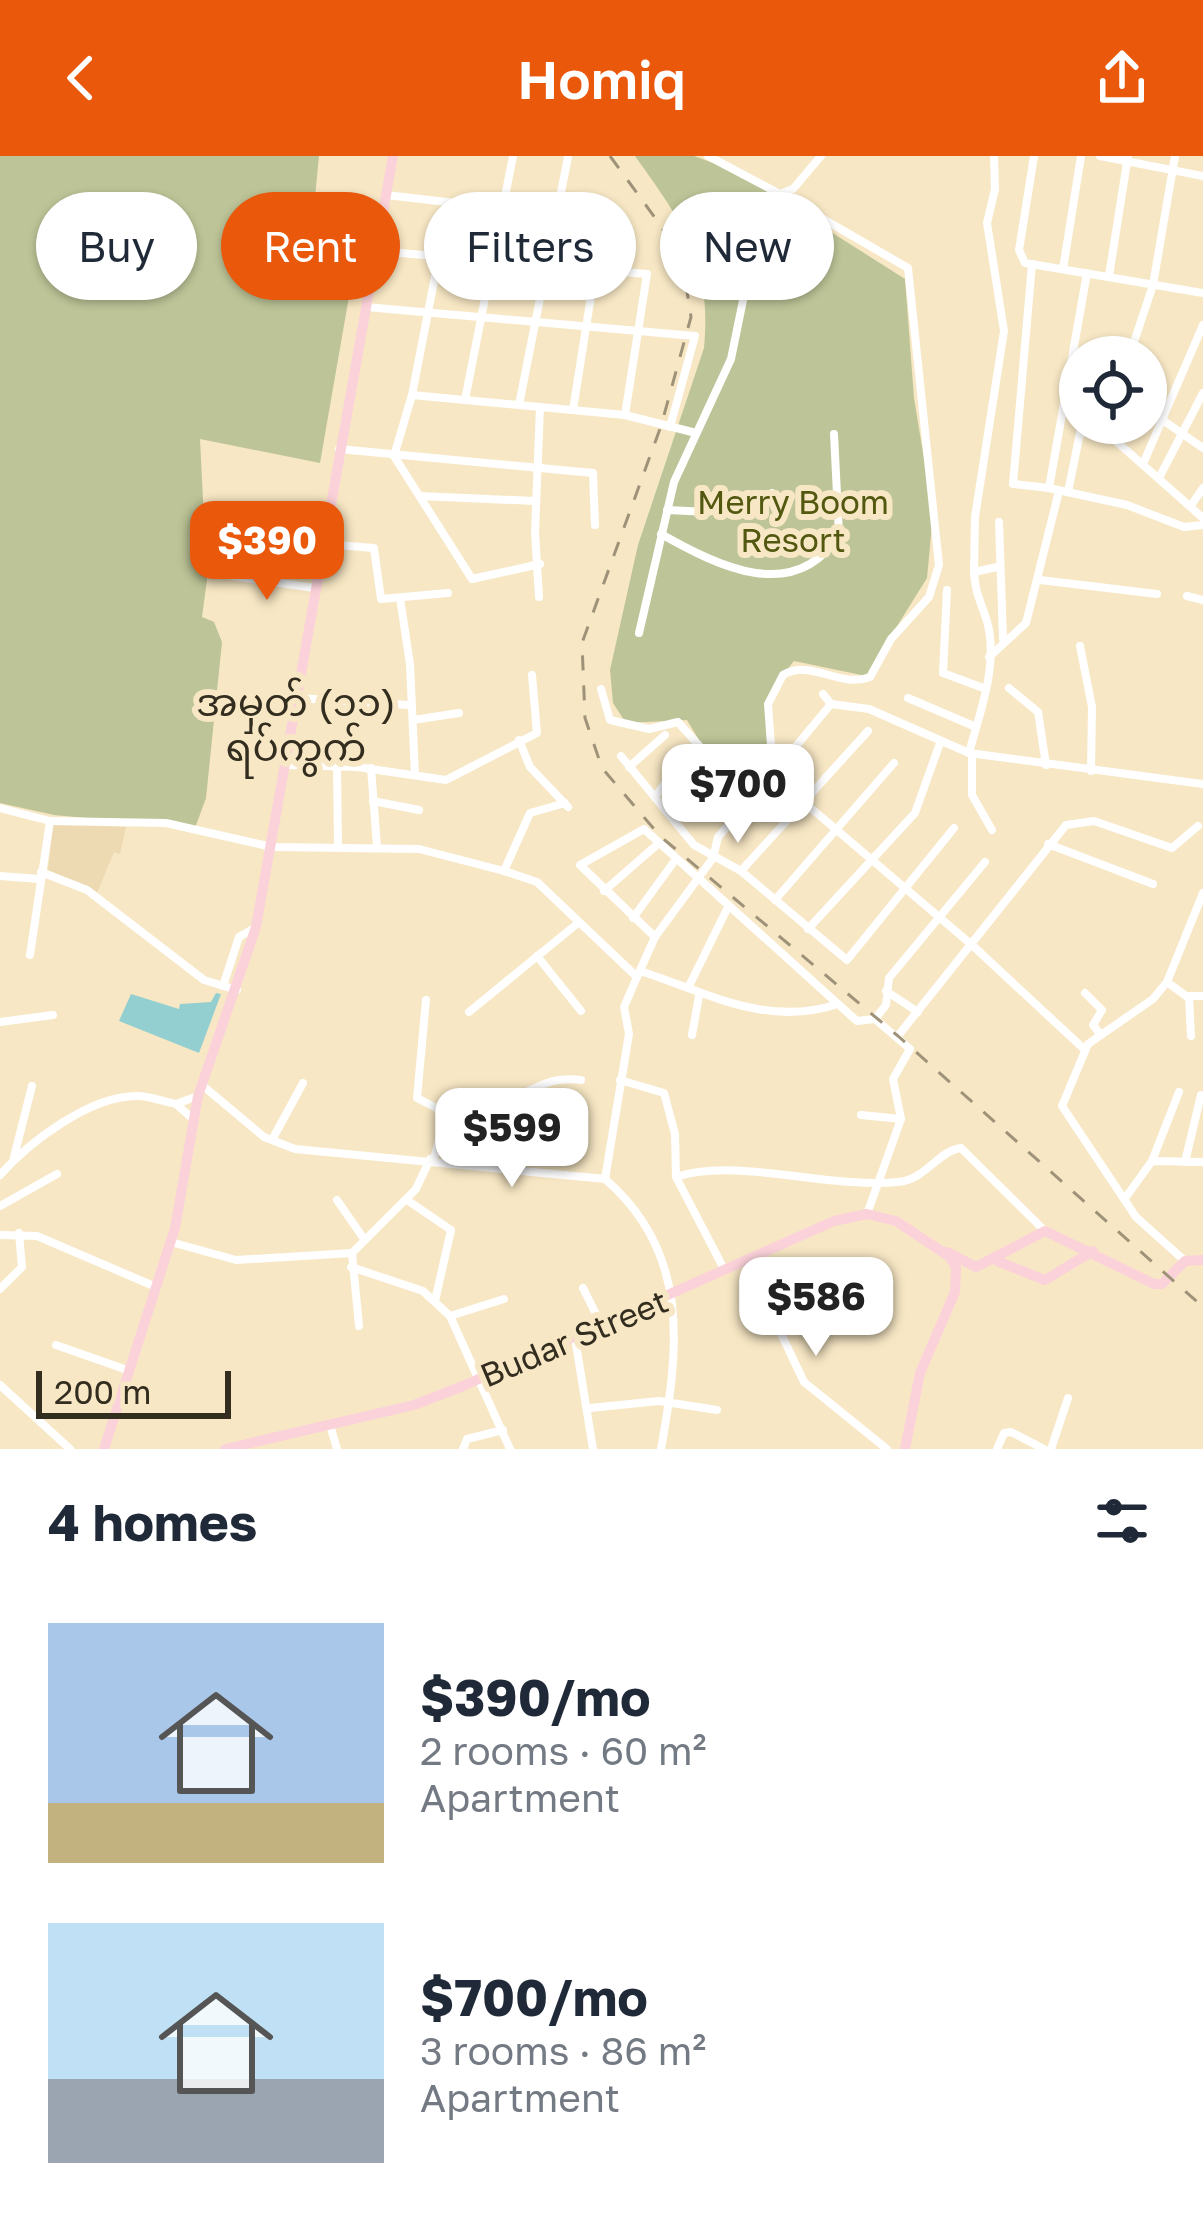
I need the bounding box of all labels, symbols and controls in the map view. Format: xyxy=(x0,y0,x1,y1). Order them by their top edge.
icon: back xyxy=(48,45,114,111)
icon: share xyxy=(1089,45,1155,111)
text: Homiq xyxy=(517,46,686,111)
chip: Buy xyxy=(36,192,197,300)
chip: Rent xyxy=(221,192,400,300)
chip: Filters xyxy=(424,192,636,300)
chip: New xyxy=(660,192,834,300)
map controls xyxy=(1059,336,1167,444)
button: locate xyxy=(1059,336,1167,444)
park label: Merry Boom Resort xyxy=(697,482,889,559)
pin: $390 xyxy=(196,501,338,603)
text: $390 xyxy=(217,516,317,563)
district label: အမှတ် (၁၁) ရပ်ကွက် xyxy=(196,677,396,779)
pin: $700 xyxy=(667,744,809,846)
text: $700 xyxy=(689,759,787,806)
pin: $599 xyxy=(441,1088,583,1190)
text: $599 xyxy=(462,1103,562,1150)
pin: $586 xyxy=(745,1257,887,1359)
text: $586 xyxy=(766,1272,866,1319)
street label: Budar Street xyxy=(474,1281,673,1395)
scale bar xyxy=(36,1365,231,1418)
text: 200 m xyxy=(54,1372,152,1411)
icon: filters xyxy=(1089,1488,1155,1554)
text: 4 homes xyxy=(48,1491,257,1552)
text: $390/mo xyxy=(420,1666,651,1727)
icon: home xyxy=(144,1671,288,1815)
text: 2 rooms · 60 m² xyxy=(420,1727,706,1774)
text: Apartment xyxy=(420,1774,620,1821)
text: $700/mo xyxy=(420,1966,648,2027)
icon: home xyxy=(144,1971,288,2115)
text: 3 rooms · 86 m² xyxy=(420,2027,706,2074)
text: Apartment xyxy=(420,2074,620,2121)

